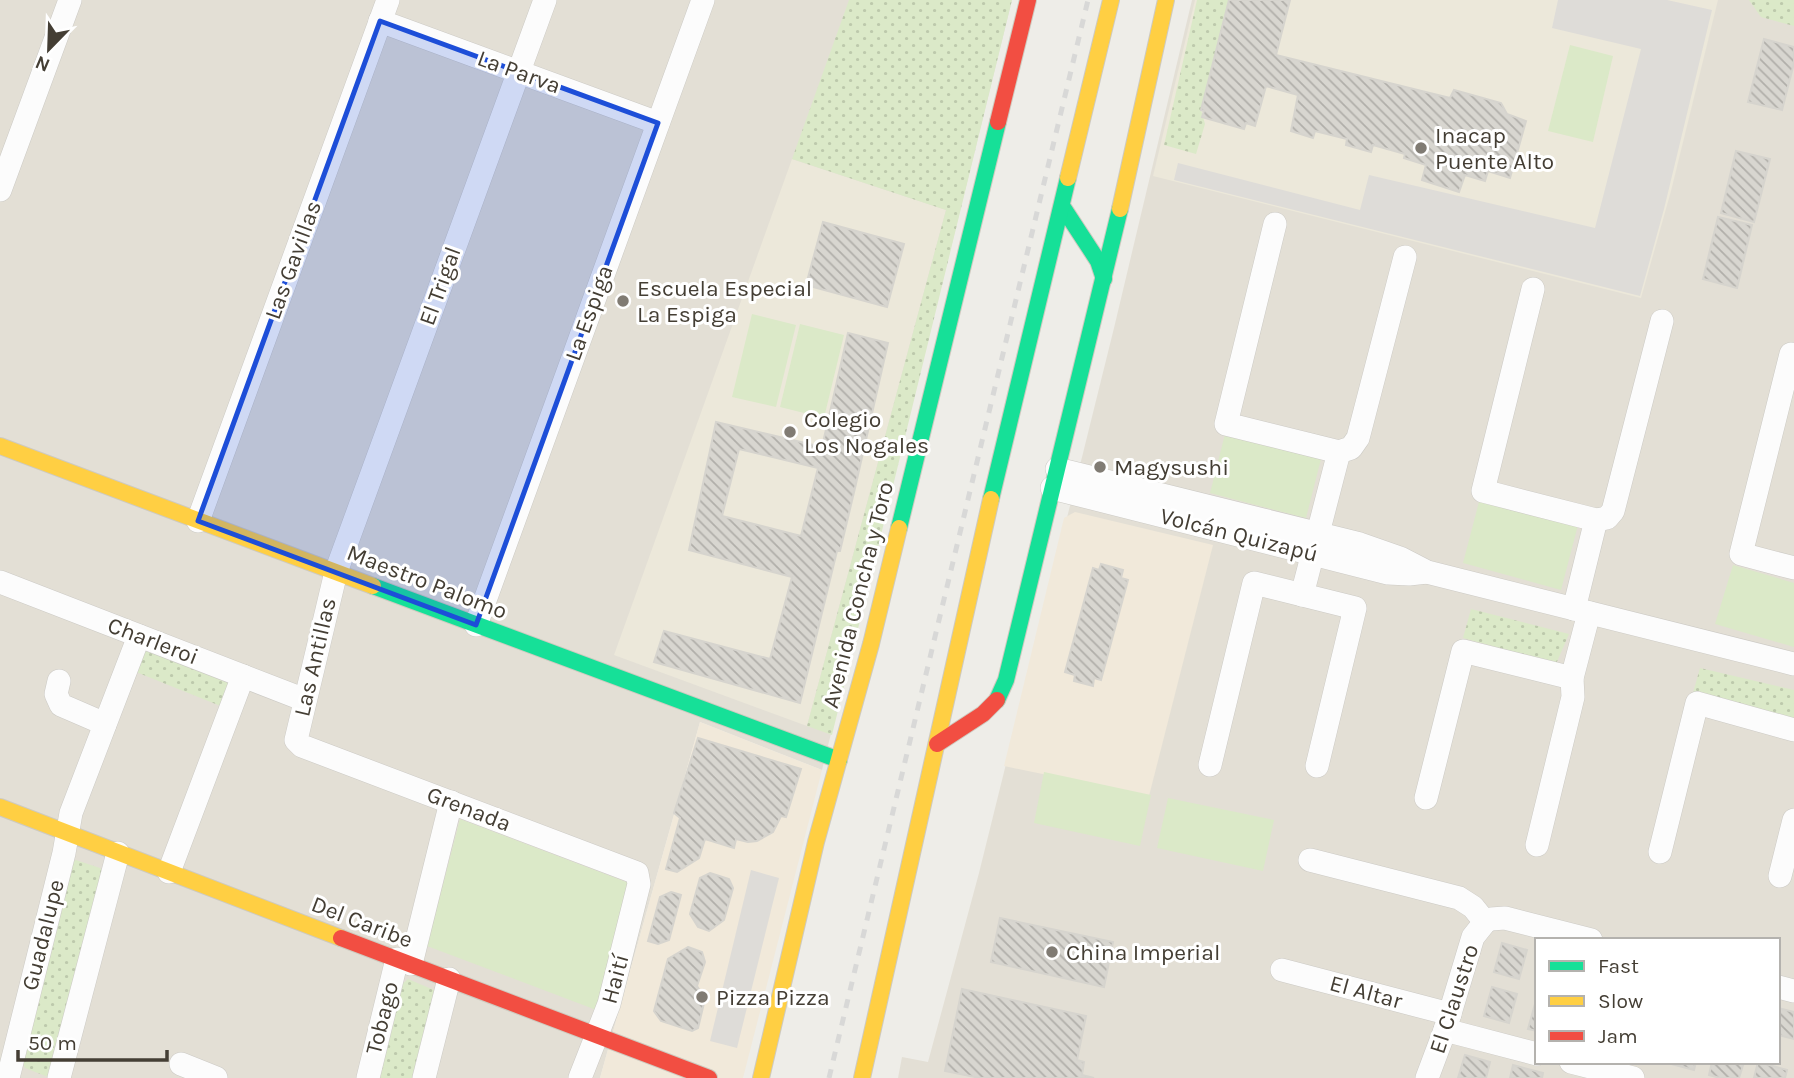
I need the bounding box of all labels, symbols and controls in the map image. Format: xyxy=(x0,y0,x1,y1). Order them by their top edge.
north arrow xyxy=(14,14,84,84)
street label: La Parva xyxy=(474,44,564,100)
text: N xyxy=(32,51,53,77)
place label: Inacap Puente Alto xyxy=(1435,122,1554,175)
marker: Inacap Puente Alto xyxy=(1413,140,1429,156)
street label: Las Gavillas xyxy=(259,197,327,323)
street label: El Trigal xyxy=(413,243,467,329)
street label: La Espiga xyxy=(559,261,619,365)
place label: Escuela Especial La Espiga xyxy=(637,275,812,328)
marker: Escuela Especial La Espiga xyxy=(615,293,631,309)
place label: Colegio Los Nogales xyxy=(804,406,929,459)
marker: Colegio Los Nogales xyxy=(782,424,798,440)
place label: Magysushi xyxy=(1114,454,1229,481)
marker: Magysushi xyxy=(1092,459,1108,475)
street label: Avenida Concha y Toro xyxy=(817,479,899,711)
street label: Volcán Quizapú xyxy=(1157,502,1321,568)
street label: Maestro Palomo xyxy=(343,539,511,625)
street label: Las Antillas xyxy=(288,595,342,719)
street label: Charleroi xyxy=(104,611,202,671)
street label: Grenada xyxy=(423,781,515,837)
street label: Guadalupe xyxy=(16,877,70,993)
street label: Del Caribe xyxy=(308,890,416,954)
legend xyxy=(1535,938,1780,1064)
place label: China Imperial xyxy=(1066,939,1220,966)
street label: El Claustro xyxy=(1424,941,1484,1057)
marker: China Imperial xyxy=(1044,944,1060,960)
street label: Haití xyxy=(595,951,635,1007)
text: Fast xyxy=(1598,954,1639,978)
street label: El Altar xyxy=(1327,969,1406,1015)
street label: Tobago xyxy=(360,979,404,1057)
place label: Pizza Pizza xyxy=(716,984,830,1011)
marker: Pizza Pizza xyxy=(694,989,710,1005)
text: Slow xyxy=(1598,989,1643,1013)
scale bar xyxy=(18,1018,166,1062)
text: Jam xyxy=(1598,1024,1638,1048)
text: 50 m xyxy=(28,1031,77,1055)

